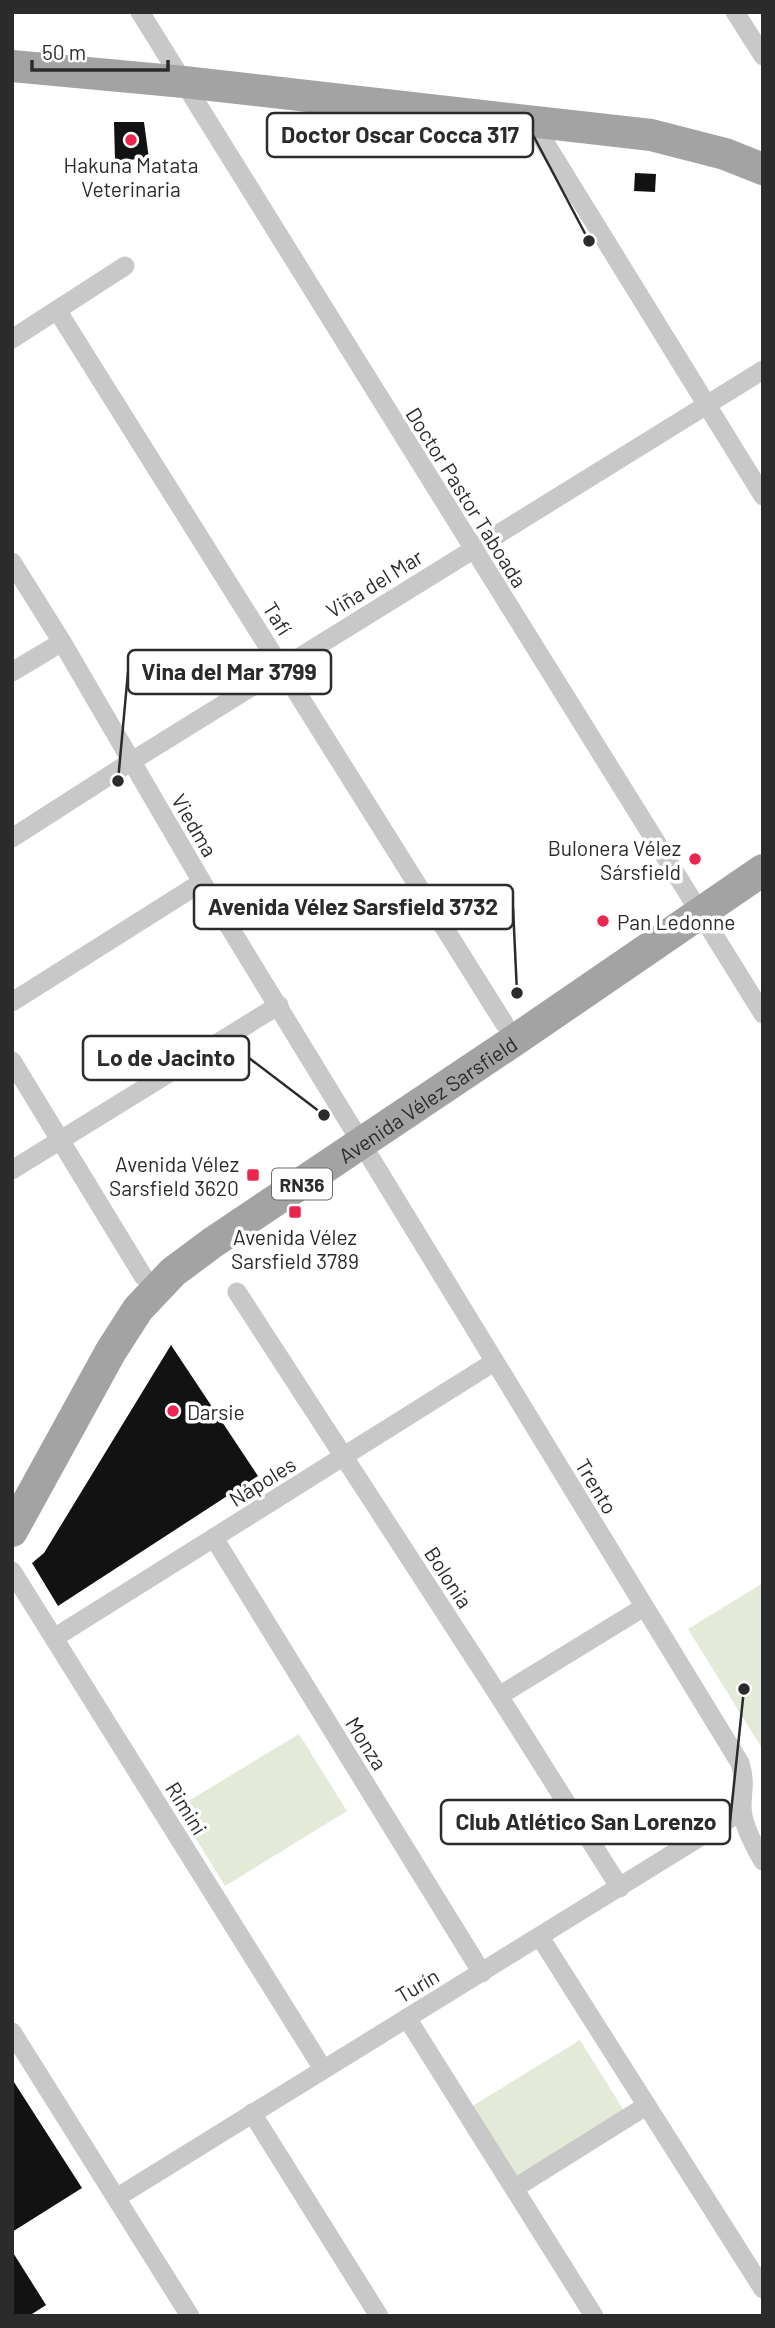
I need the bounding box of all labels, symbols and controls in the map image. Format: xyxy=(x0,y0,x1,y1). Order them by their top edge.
scale bar xyxy=(32,28,168,72)
text: 50 m xyxy=(42,39,86,64)
callout: Doctor Oscar Cocca 317 xyxy=(267,113,533,157)
text: Doctor Oscar Cocca 317 xyxy=(281,120,520,148)
marker: Hakuna Matata Veterinaria xyxy=(123,132,139,148)
place label: Hakuna Matata Veterinaria xyxy=(64,152,198,201)
street label: Doctor Pastor Taboada xyxy=(401,402,533,592)
street label: Viña del Mar xyxy=(321,543,427,622)
street label: Tafí xyxy=(258,597,298,640)
callout: Vina del Mar 3799 xyxy=(128,650,331,694)
text: Vina del Mar 3799 xyxy=(141,657,317,685)
street label: Viedma xyxy=(167,789,223,861)
place label: Bulonera Vélez Sársfield xyxy=(548,835,681,884)
marker: Bulonera Vélez Sársfield xyxy=(687,851,703,867)
callout: Avenida Vélez Sarsfield 3732 xyxy=(194,885,513,929)
text: Avenida Vélez Sarsfield 3732 xyxy=(208,892,498,920)
place label: Pan Ledonne xyxy=(617,909,735,934)
marker: Pan Ledonne xyxy=(595,913,611,929)
street label: Avenida Vélez Sarsfield xyxy=(333,1030,521,1167)
callout: Lo de Jacinto xyxy=(83,1036,249,1080)
text: Lo de Jacinto xyxy=(97,1043,235,1071)
place label: Avenida Vélez Sarsfield 3620 xyxy=(109,1151,239,1200)
marker: Avenida Vélez Sarsfield 3620 xyxy=(245,1167,261,1183)
road number: RN36 xyxy=(272,1168,332,1200)
marker: Avenida Vélez Sarsfield 3789 xyxy=(287,1204,303,1220)
place label: Avenida Vélez Sarsfield 3789 xyxy=(231,1224,359,1273)
place label: Darsie xyxy=(187,1399,245,1424)
marker: Darsie xyxy=(165,1403,181,1419)
street label: Nápoles xyxy=(224,1451,300,1511)
street label: Trento xyxy=(571,1454,623,1518)
street label: Bolonia xyxy=(420,1542,478,1612)
street label: Monza xyxy=(341,1712,393,1774)
street label: Rimini xyxy=(161,1777,213,1839)
callout: Club Atlético San Lorenzo xyxy=(441,1800,730,1844)
text: Club Atlético San Lorenzo xyxy=(455,1807,717,1835)
street label: Turín xyxy=(391,1963,443,2007)

